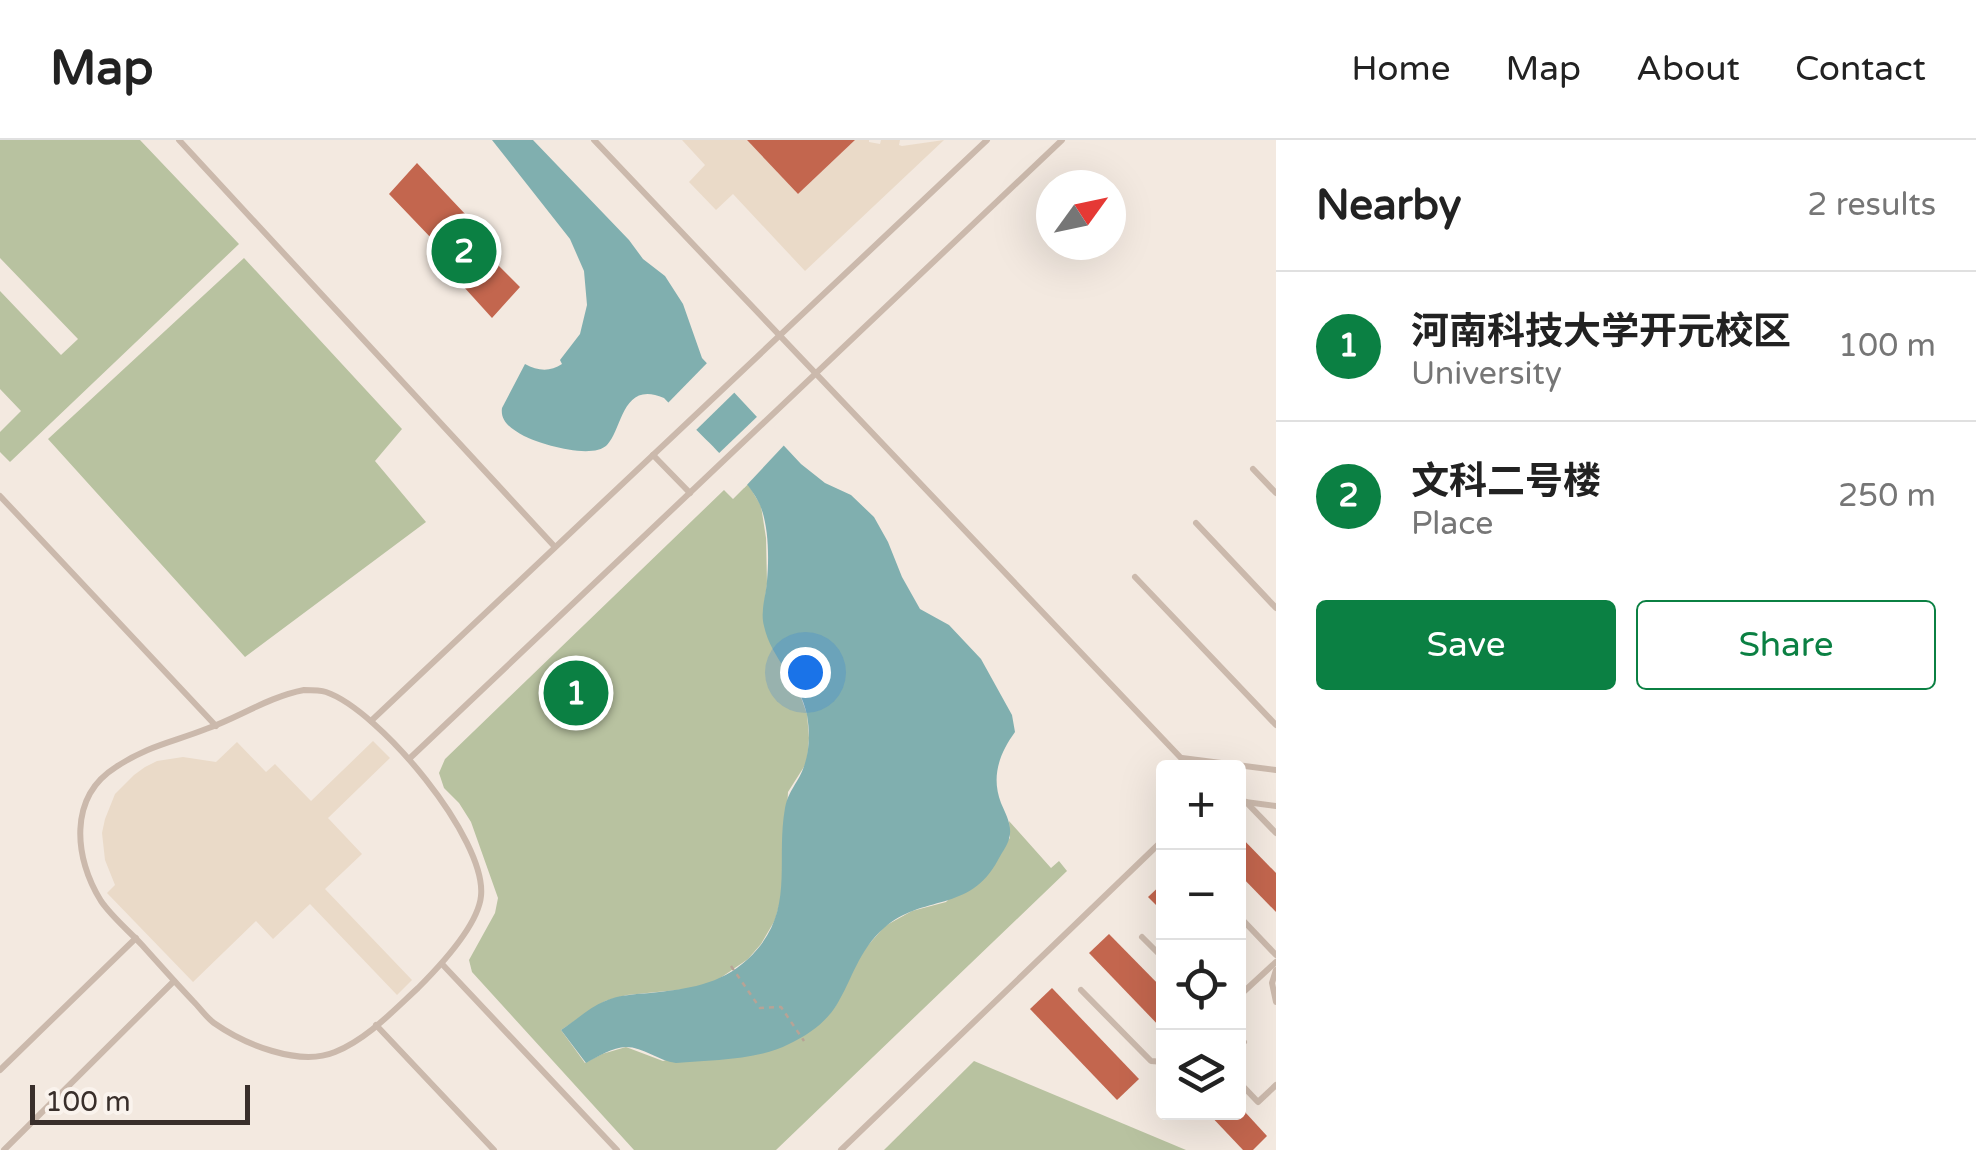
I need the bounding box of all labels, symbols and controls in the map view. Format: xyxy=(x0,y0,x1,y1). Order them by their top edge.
text: Map xyxy=(50,40,154,98)
text: Home xyxy=(1351,48,1450,90)
text: Map xyxy=(1505,48,1581,90)
text: About xyxy=(1636,48,1740,90)
text: Contact xyxy=(1795,48,1926,90)
north arrow xyxy=(1036,170,1126,260)
text: Nearby xyxy=(1316,180,1461,231)
text: 2 results xyxy=(1807,186,1936,224)
pin: 2 xyxy=(432,214,496,288)
text: 河南科技大学开元校区 xyxy=(1411,309,1791,355)
text: 1 xyxy=(1338,327,1359,365)
text: 100 m xyxy=(1838,327,1936,365)
text: University xyxy=(1411,355,1562,393)
text: 文科二号楼 xyxy=(1411,459,1601,505)
text: 2 xyxy=(1338,477,1359,515)
text: 250 m xyxy=(1838,477,1936,515)
text: Place xyxy=(1411,505,1493,543)
button: Save xyxy=(1316,600,1616,690)
button: Share xyxy=(1636,600,1936,690)
your location xyxy=(780,647,831,698)
pin: 1 xyxy=(544,656,608,730)
map controls xyxy=(1156,760,1246,1120)
button: + xyxy=(1156,760,1246,850)
button: − xyxy=(1156,850,1246,940)
button: locate xyxy=(1156,940,1246,1030)
button: layers xyxy=(1156,1030,1246,1120)
scale bar xyxy=(30,1080,250,1124)
text: 100 m xyxy=(45,1085,131,1119)

